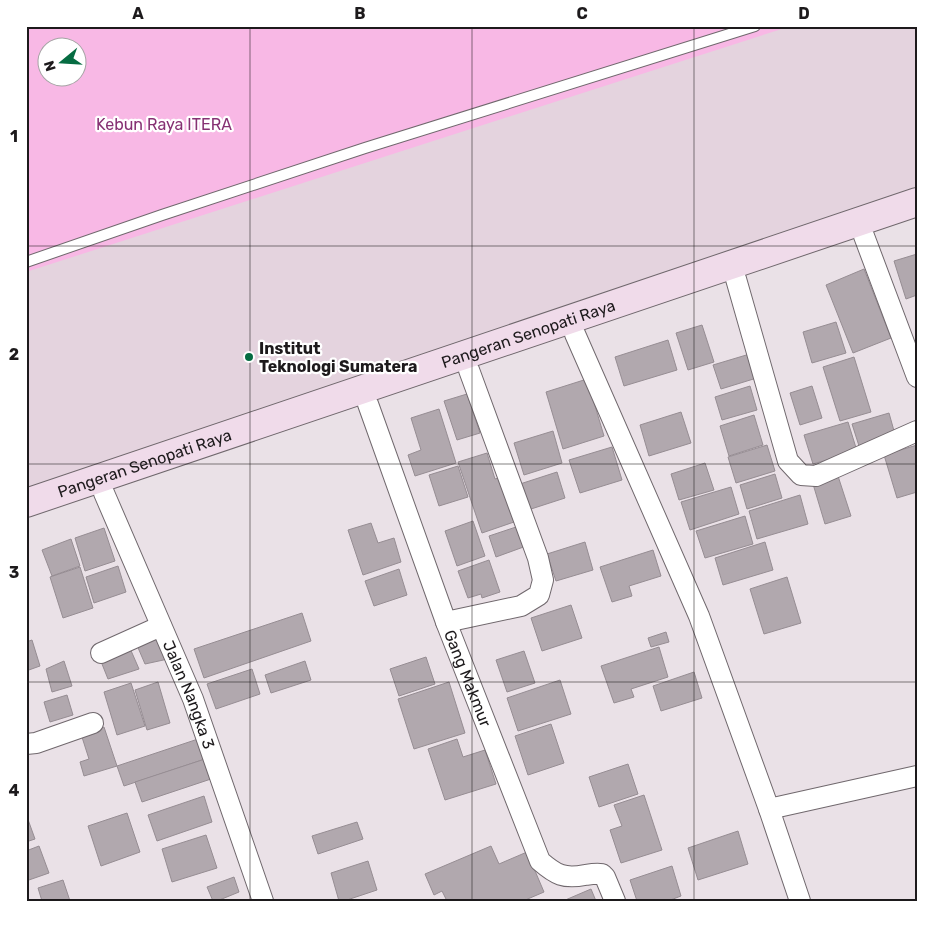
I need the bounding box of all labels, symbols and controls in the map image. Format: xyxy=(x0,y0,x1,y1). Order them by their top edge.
text: A xyxy=(132,4,144,23)
text: B xyxy=(354,4,366,23)
text: C xyxy=(576,4,588,23)
text: D xyxy=(798,4,810,23)
north arrow xyxy=(38,38,88,88)
text: N xyxy=(40,58,60,73)
park label: Kebun Raya ITERA xyxy=(96,115,232,134)
text: 1 xyxy=(10,127,18,146)
street label: Pangeran Senopati Raya xyxy=(439,295,618,372)
place label: Institut Teknologi Sumatera xyxy=(259,339,418,376)
text: 2 xyxy=(9,345,19,364)
marker: Institut Teknologi Sumatera xyxy=(243,351,255,363)
street label: Pangeran Senopati Raya xyxy=(55,425,234,501)
text: 3 xyxy=(9,563,19,582)
street label: Gang Makmur xyxy=(440,627,496,730)
street label: Jalan Nangka 3 xyxy=(159,637,219,751)
text: 4 xyxy=(9,781,20,800)

